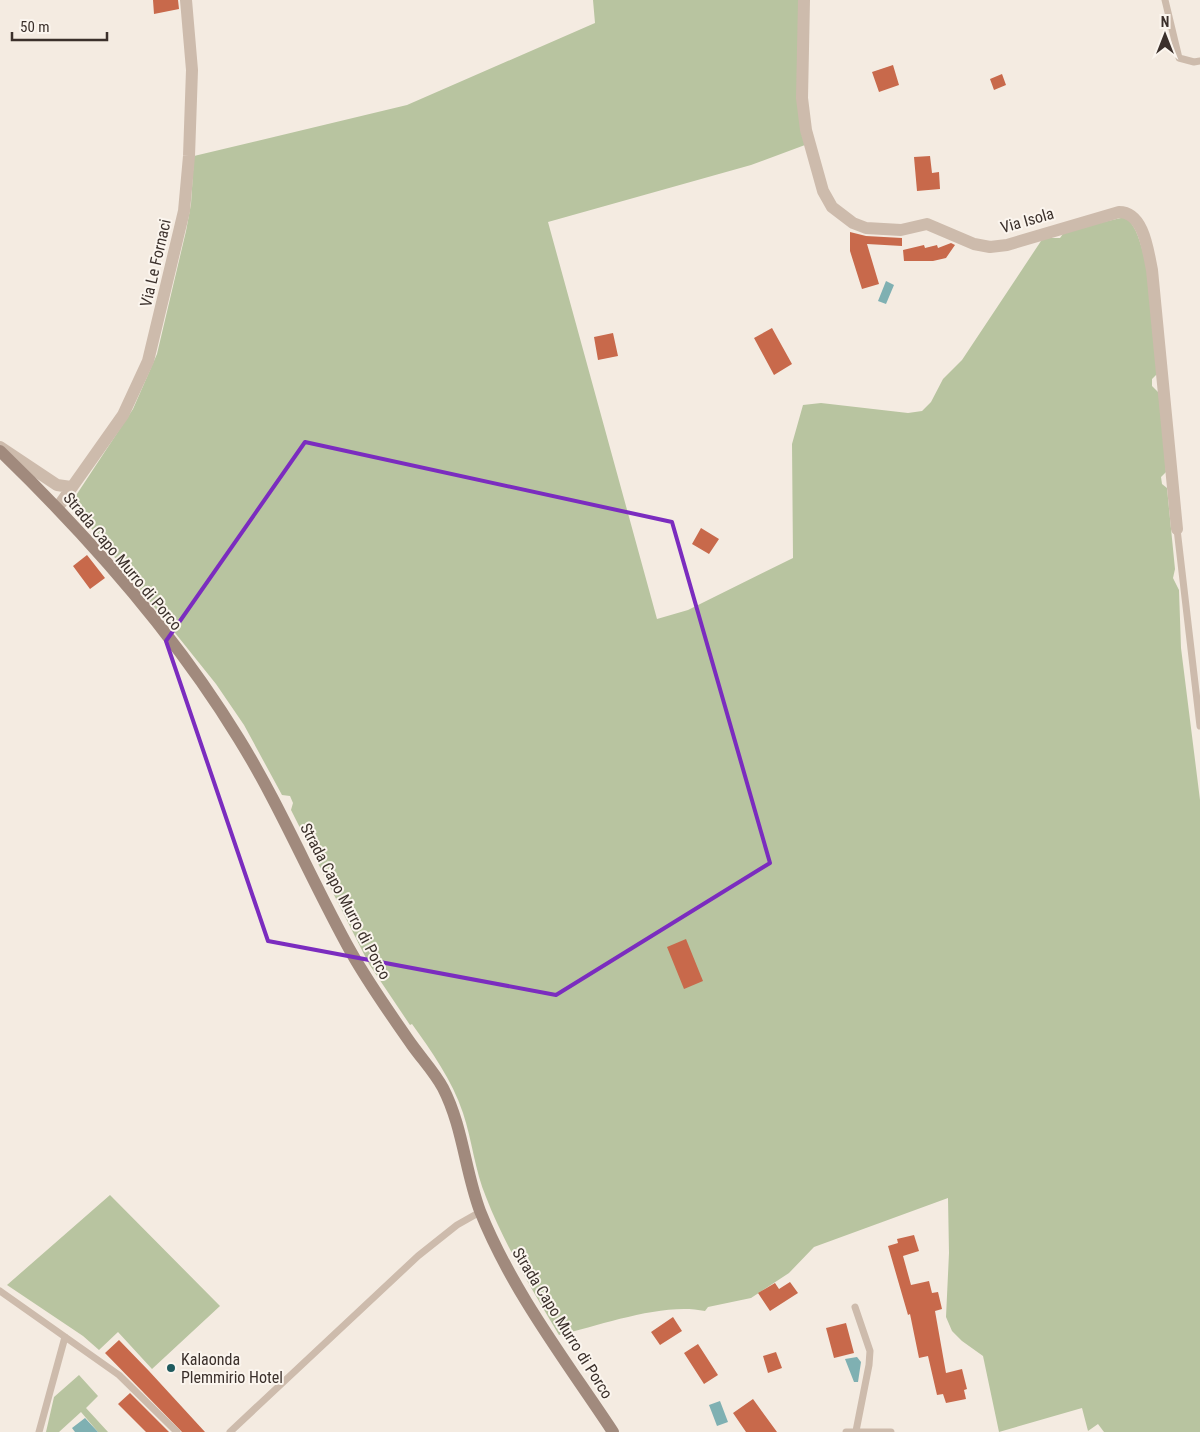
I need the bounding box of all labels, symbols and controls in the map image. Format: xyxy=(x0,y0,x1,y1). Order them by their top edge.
scale bar xyxy=(12,10,108,42)
north arrow xyxy=(1140,10,1190,60)
text: N xyxy=(1161,14,1169,30)
text: 50 m xyxy=(20,18,50,36)
street label: Via Isola xyxy=(998,204,1056,237)
street label: Via Le Fornaci xyxy=(136,217,175,309)
street label: Strada Capo Murro di Porco xyxy=(59,488,186,634)
street label: Strada Capo Murro di Porco xyxy=(296,820,395,983)
street label: Strada Capo Murro di Porco xyxy=(508,1244,617,1402)
place label: Kalaonda Plemmirio Hotel xyxy=(181,1350,283,1387)
marker: Kalaonda Plemmirio Hotel xyxy=(165,1362,177,1374)

